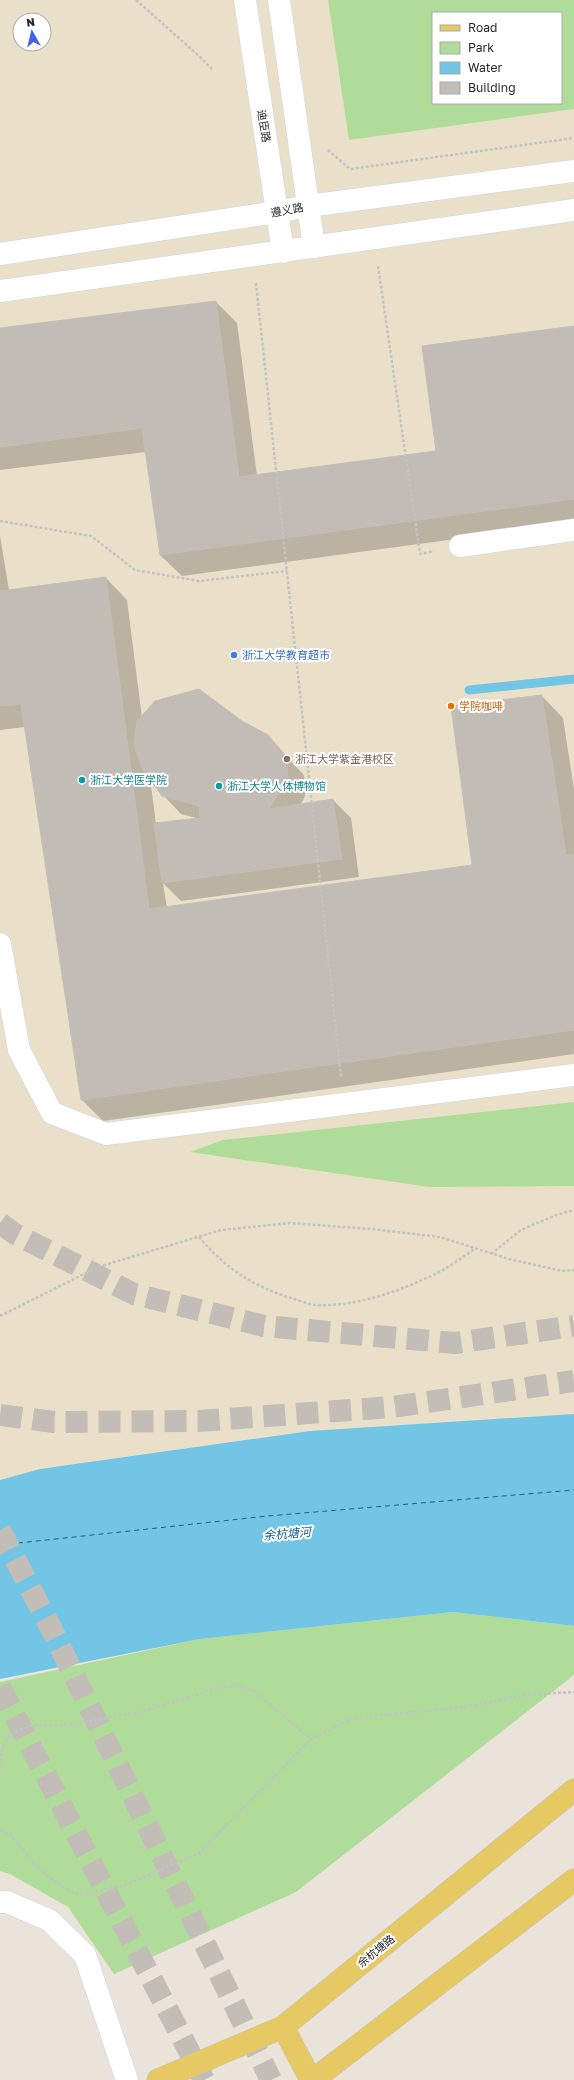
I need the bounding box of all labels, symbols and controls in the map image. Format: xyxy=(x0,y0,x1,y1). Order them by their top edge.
north arrow xyxy=(12,12,52,52)
legend xyxy=(432,12,562,104)
text: N xyxy=(25,15,36,29)
text: Road xyxy=(468,20,497,35)
text: Park xyxy=(468,40,494,55)
text: Water xyxy=(468,60,502,75)
text: Building xyxy=(468,80,516,95)
street label: 迪臣路 xyxy=(255,109,273,143)
street label: 遵义路 xyxy=(269,200,304,219)
place label: 浙江大学教育超市 xyxy=(242,648,330,661)
marker: 浙江大学教育超市 xyxy=(229,650,239,660)
place label: 学院咖啡 xyxy=(459,699,503,712)
marker: 学院咖啡 xyxy=(446,701,456,711)
place label: 浙江大学紫金港校区 xyxy=(295,752,394,765)
marker: 浙江大学紫金港校区 xyxy=(282,754,292,764)
place label: 浙江大学医学院 xyxy=(90,773,167,786)
marker: 浙江大学医学院 xyxy=(77,775,87,785)
place label: 浙江大学人体博物馆 xyxy=(227,779,326,792)
marker: 浙江大学人体博物馆 xyxy=(214,781,224,791)
water label: 余杭塘河 xyxy=(262,1524,314,1543)
street label: 余杭塘路 xyxy=(354,1932,397,1970)

